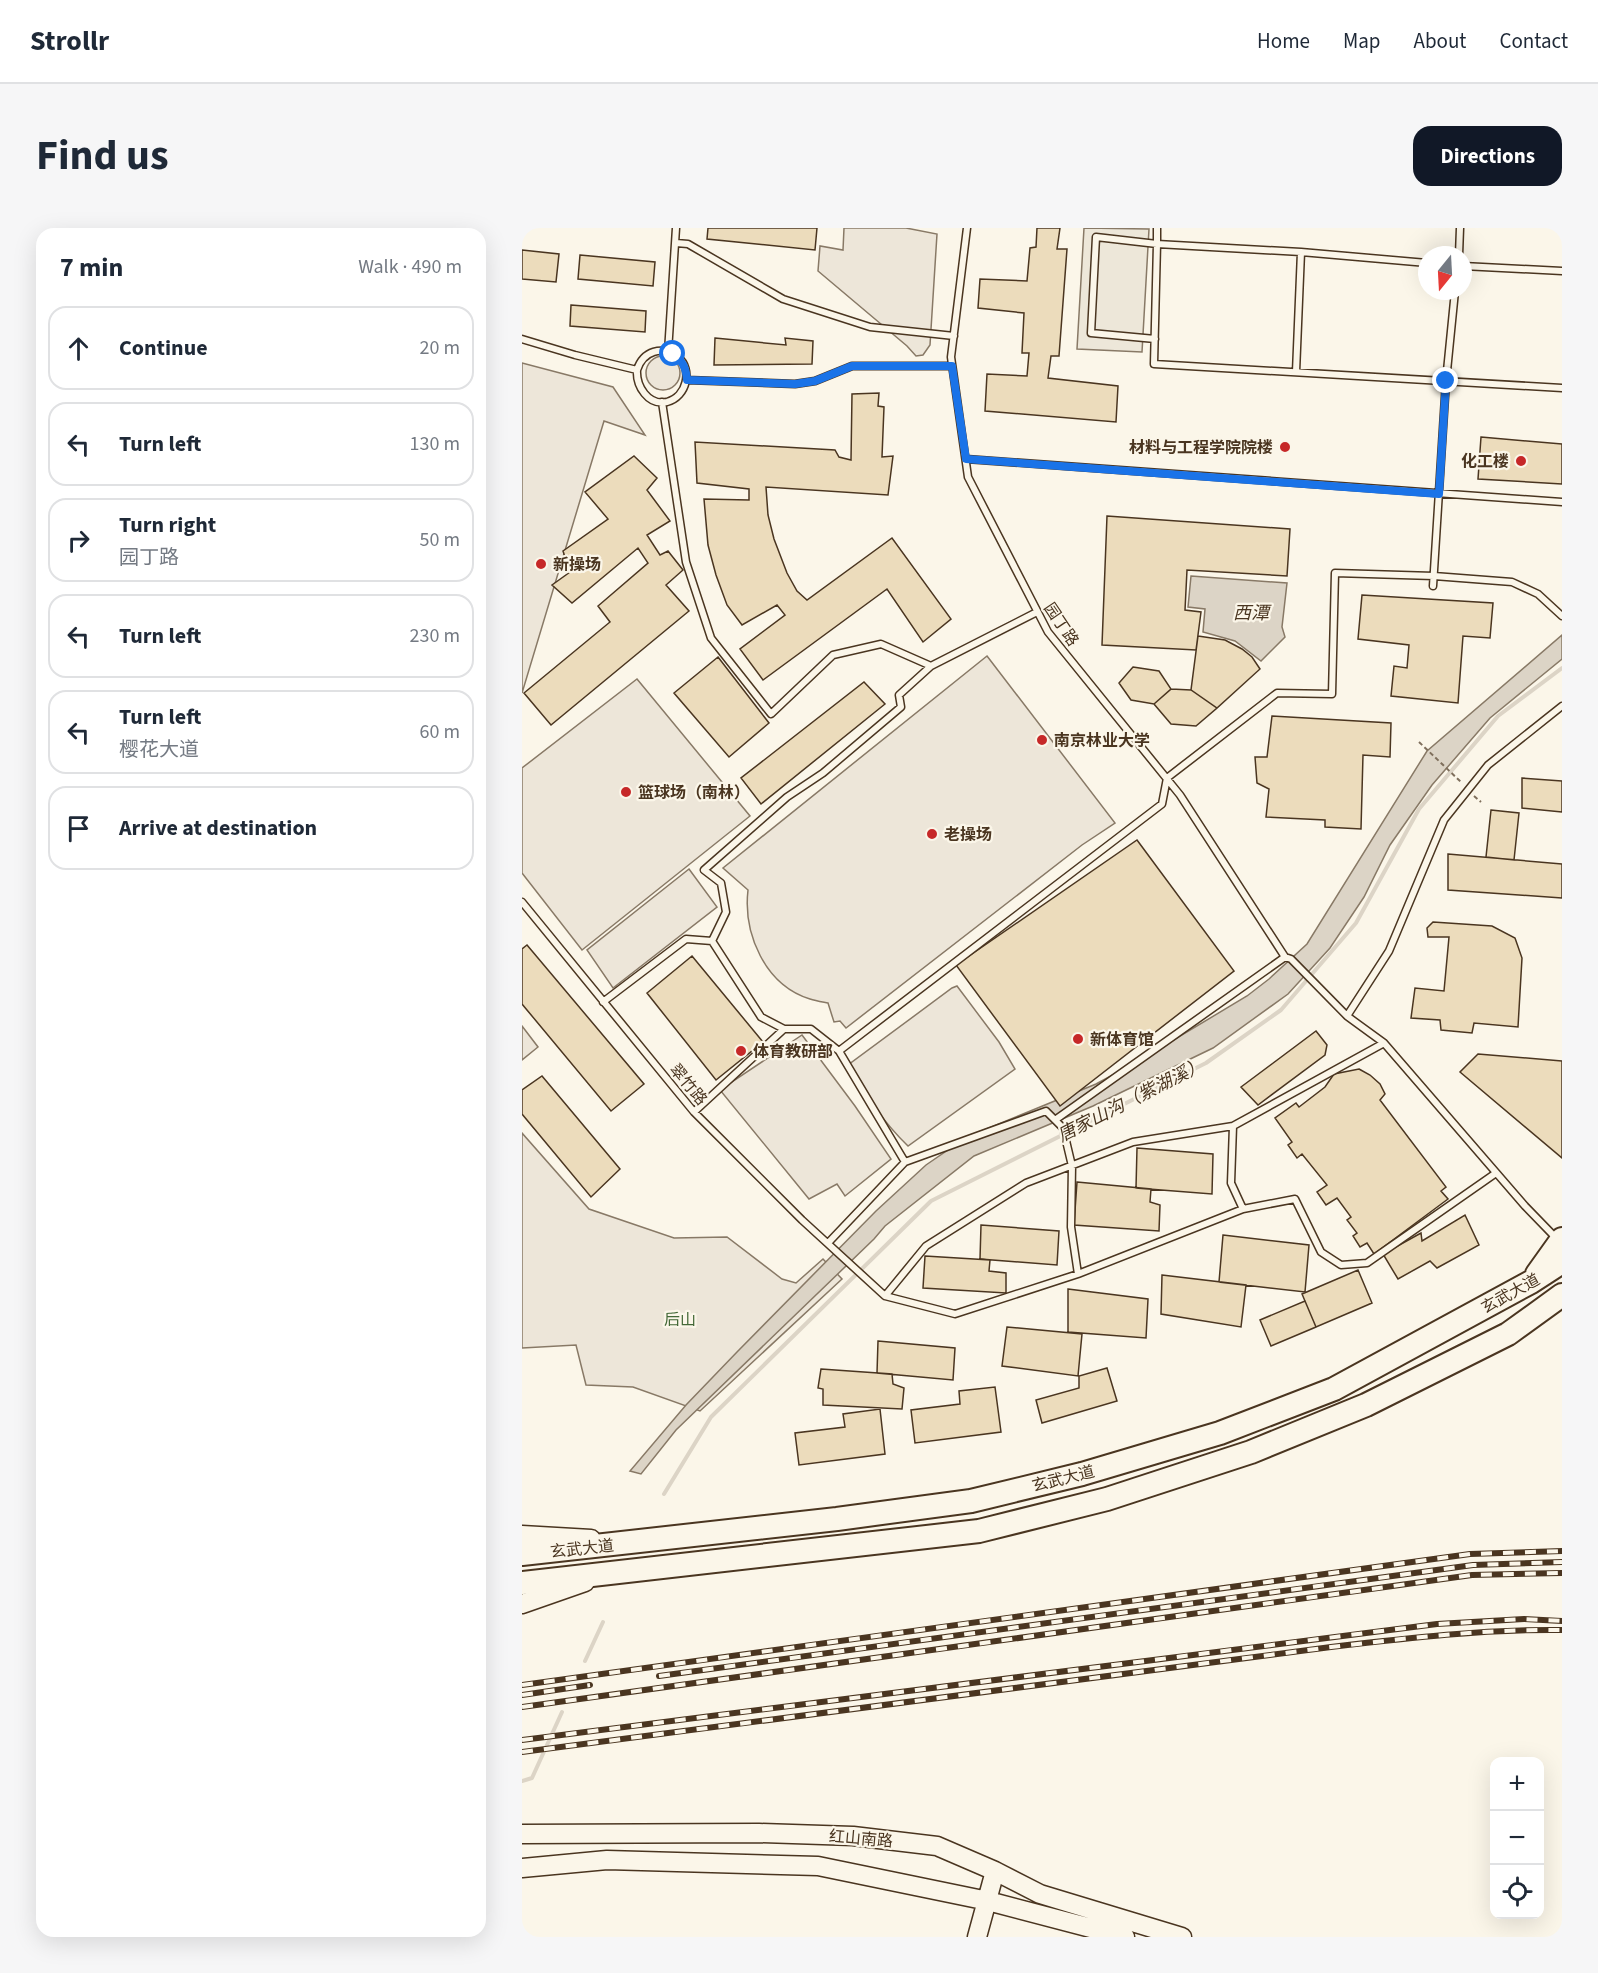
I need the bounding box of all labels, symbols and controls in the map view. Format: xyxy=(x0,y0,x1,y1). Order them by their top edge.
text: Strollr xyxy=(30,21,109,61)
text: Home xyxy=(1257,26,1310,56)
text: Map xyxy=(1343,26,1381,56)
text: About xyxy=(1414,26,1466,56)
text: Contact xyxy=(1499,26,1568,56)
text: Find us xyxy=(36,126,169,186)
button: Directions xyxy=(1413,126,1562,186)
north arrow xyxy=(1418,246,1472,300)
text: 7 min xyxy=(60,249,123,286)
text: Walk · 490 m xyxy=(358,253,462,281)
icon: ahead xyxy=(62,332,95,365)
text: Continue xyxy=(119,332,208,364)
text: 20 m xyxy=(420,334,460,362)
route start xyxy=(659,340,685,366)
route end xyxy=(1432,367,1458,393)
icon: left xyxy=(62,428,95,461)
text: Turn left xyxy=(119,428,201,460)
text: 130 m xyxy=(410,430,460,458)
place label: 材料与工程学院院楼 xyxy=(1129,437,1273,459)
marker: 材料与工程学院院楼 xyxy=(1278,440,1292,454)
place label: 化工楼 xyxy=(1461,451,1509,473)
marker: 化工楼 xyxy=(1514,454,1528,468)
text: Turn right xyxy=(119,509,216,541)
icon: right xyxy=(62,524,95,557)
text: 50 m xyxy=(420,526,460,554)
text: 园丁路 xyxy=(119,544,179,572)
place label: 新操场 xyxy=(553,554,601,576)
marker: 新操场 xyxy=(534,557,548,571)
street label: 园丁路 xyxy=(1039,599,1084,651)
water label: 西潭 xyxy=(1233,601,1272,626)
icon: left xyxy=(62,620,95,653)
text: Turn left xyxy=(119,620,201,652)
text: 230 m xyxy=(410,622,460,650)
text: Turn left xyxy=(119,701,201,733)
icon: left xyxy=(62,716,95,749)
text: 60 m xyxy=(420,718,460,746)
place label: 南京林业大学 xyxy=(1054,730,1150,752)
marker: 南京林业大学 xyxy=(1035,733,1049,747)
text: 樱花大道 xyxy=(119,736,199,764)
place label: 篮球场（南林） xyxy=(638,782,750,804)
marker: 篮球场（南林） xyxy=(619,785,633,799)
icon: arrive xyxy=(62,812,95,845)
text: Arrive at destination xyxy=(119,812,317,844)
place label: 老操场 xyxy=(944,824,992,846)
marker: 老操场 xyxy=(925,827,939,841)
place label: 新体育馆 xyxy=(1090,1029,1154,1051)
marker: 新体育馆 xyxy=(1071,1032,1085,1046)
place label: 体育教研部 xyxy=(753,1041,833,1063)
marker: 体育教研部 xyxy=(734,1044,748,1058)
water label: 唐家山沟（紫湖溪） xyxy=(1053,1053,1209,1148)
street label: 翠竹路 xyxy=(664,1059,712,1110)
street label: 玄武大道 xyxy=(1477,1269,1544,1319)
park label: 后山 xyxy=(664,1309,696,1331)
street label: 玄武大道 xyxy=(1030,1461,1097,1497)
street label: 玄武大道 xyxy=(549,1535,615,1563)
map controls xyxy=(1490,1757,1544,1919)
button: + xyxy=(1490,1757,1544,1811)
button: − xyxy=(1490,1811,1544,1865)
street label: 红山南路 xyxy=(828,1825,894,1853)
button: locate xyxy=(1490,1865,1544,1919)

